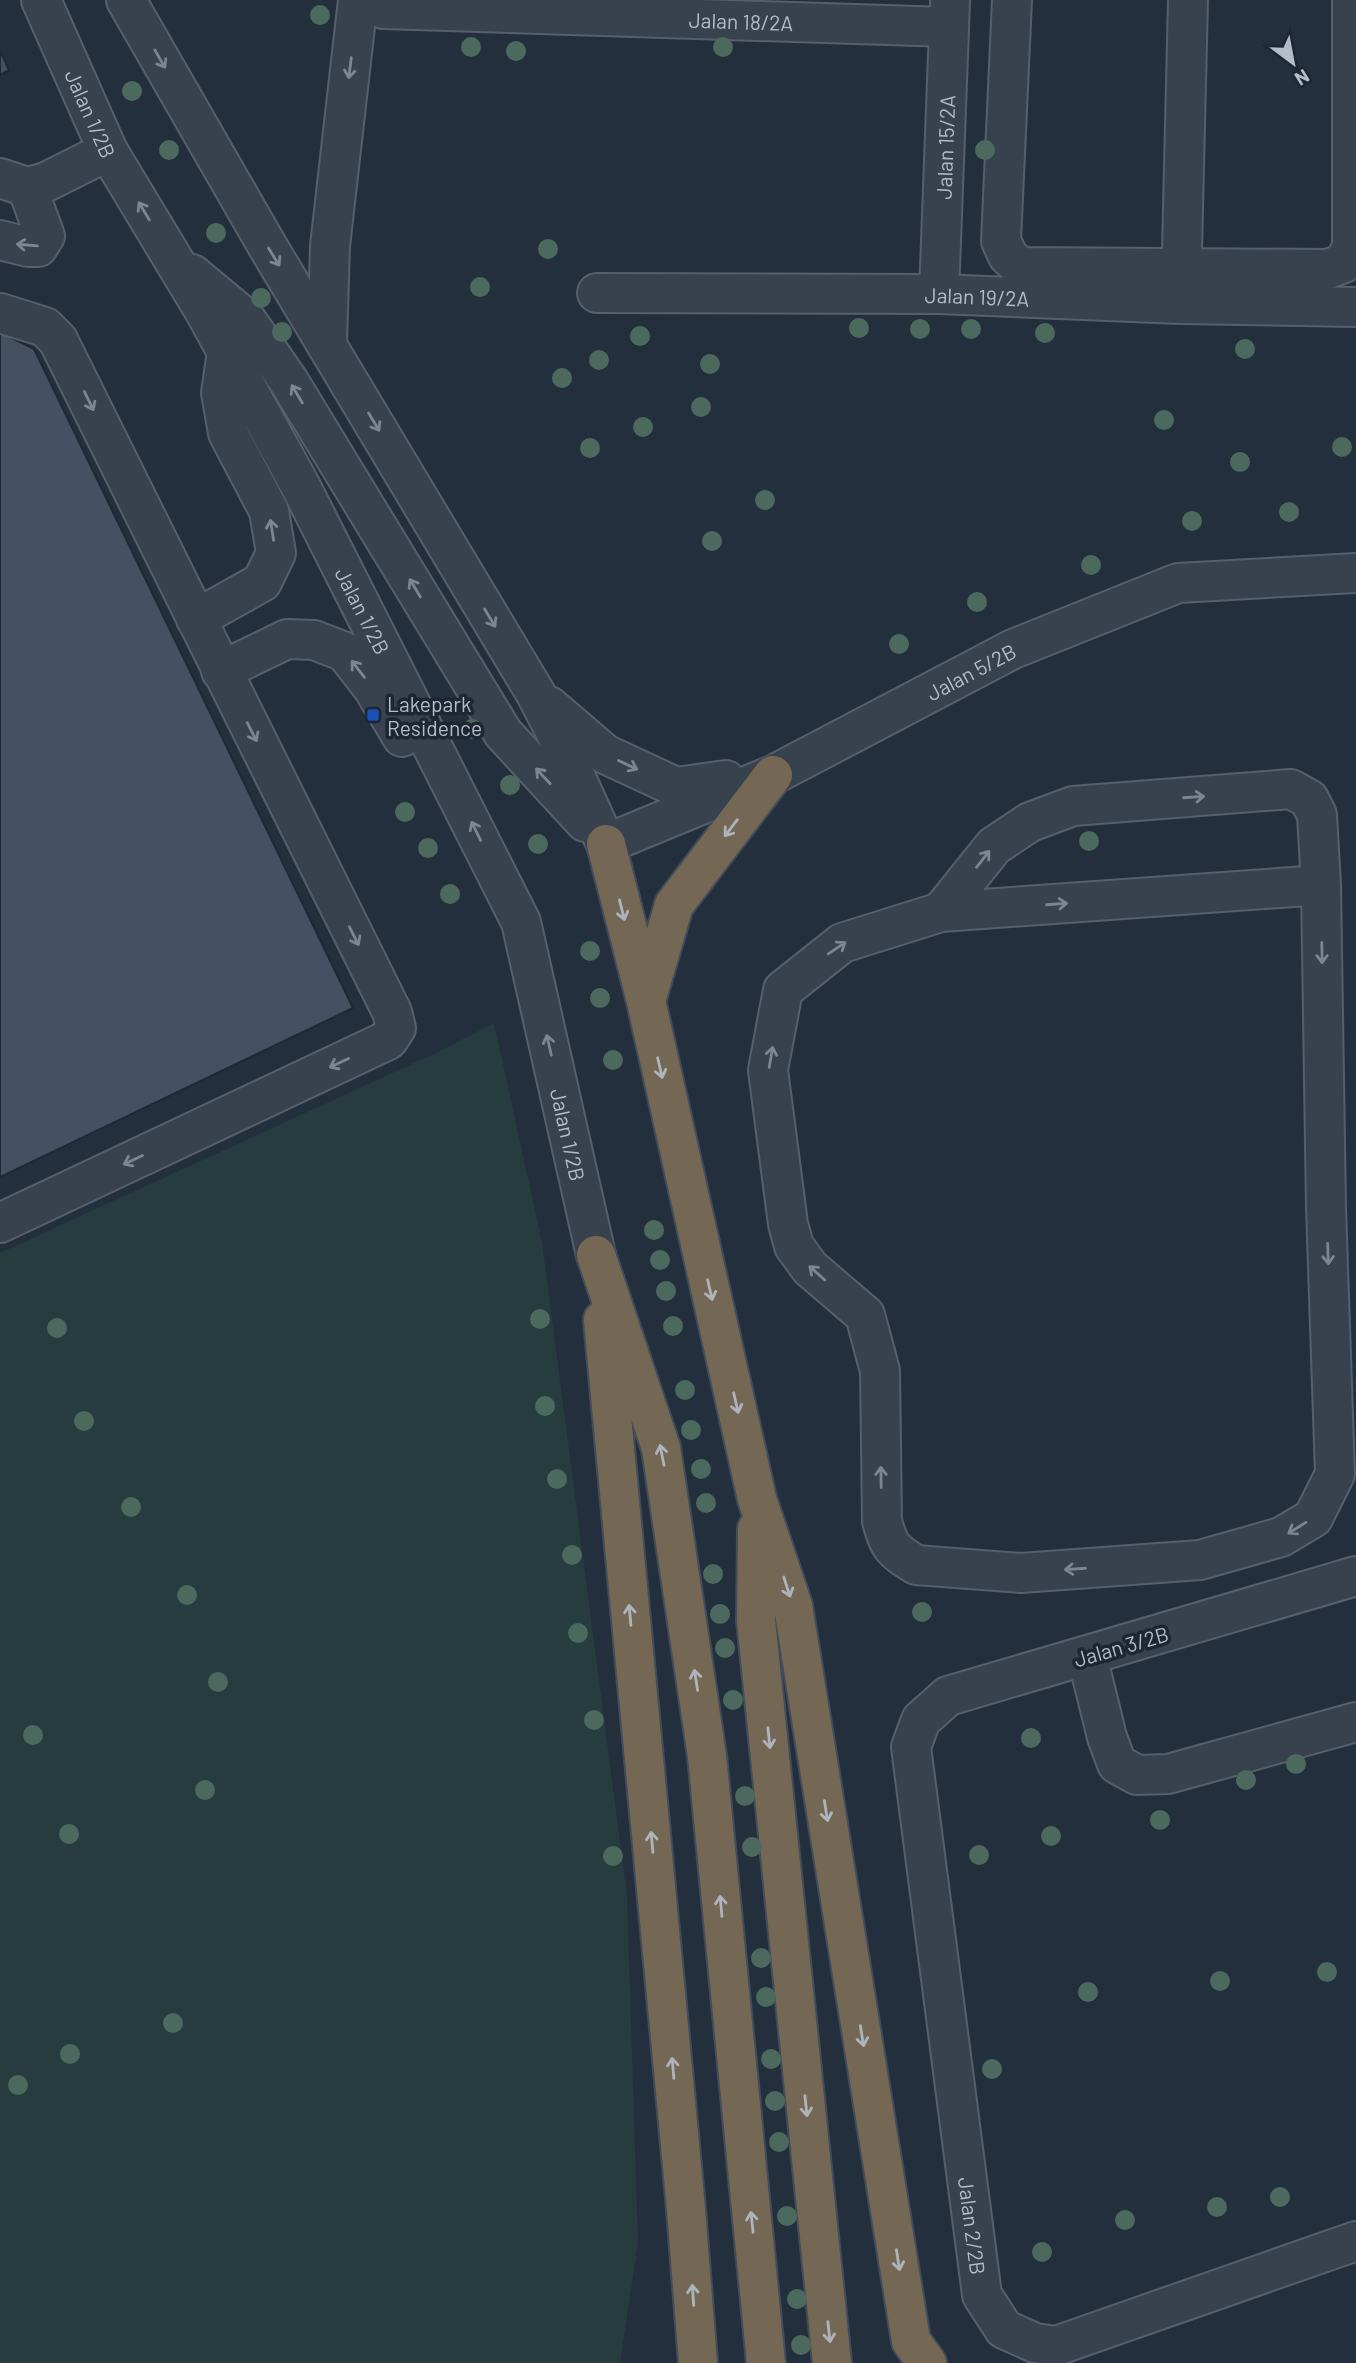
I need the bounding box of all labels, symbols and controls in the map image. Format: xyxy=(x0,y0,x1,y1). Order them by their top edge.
street label: Jalan 18/2A xyxy=(688,6,794,35)
north arrow xyxy=(1258,28,1328,98)
one-way arrow xyxy=(153,49,167,69)
one-way arrow xyxy=(343,56,356,79)
street label: Jalan 1/2B xyxy=(61,65,122,161)
text: N xyxy=(1291,65,1314,91)
street label: Jalan 15/2A xyxy=(930,94,959,200)
one-way arrow xyxy=(137,202,151,222)
one-way arrow xyxy=(16,238,39,251)
one-way arrow xyxy=(267,246,281,266)
street label: Jalan 19/2A xyxy=(925,281,1030,310)
one-way arrow xyxy=(289,385,303,405)
one-way arrow xyxy=(82,390,96,411)
one-way arrow xyxy=(367,412,381,432)
one-way arrow xyxy=(265,519,278,542)
street label: Jalan 1/2B xyxy=(331,563,396,658)
one-way arrow xyxy=(408,579,422,599)
one-way arrow xyxy=(484,607,498,627)
street label: Jalan 5/2B xyxy=(922,637,1020,705)
one-way arrow xyxy=(351,660,366,679)
place label: Lakepark Residence xyxy=(387,691,482,740)
marker: Lakepark Residence xyxy=(365,707,381,723)
one-way arrow xyxy=(245,721,259,742)
one-way arrow xyxy=(617,758,638,772)
one-way arrow xyxy=(534,768,551,785)
one-way arrow xyxy=(1182,790,1205,803)
one-way arrow xyxy=(724,819,739,837)
one-way arrow xyxy=(468,821,482,842)
one-way arrow xyxy=(976,850,991,868)
one-way arrow xyxy=(1045,897,1068,910)
one-way arrow xyxy=(616,898,629,921)
one-way arrow xyxy=(347,925,361,946)
one-way arrow xyxy=(827,941,846,955)
one-way arrow xyxy=(1315,941,1329,964)
one-way arrow xyxy=(541,1034,555,1057)
one-way arrow xyxy=(765,1046,778,1068)
one-way arrow xyxy=(654,1056,668,1079)
one-way arrow xyxy=(329,1057,350,1070)
street label: Jalan 1/2B xyxy=(546,1086,591,1183)
one-way arrow xyxy=(123,1154,144,1167)
one-way arrow xyxy=(1321,1242,1335,1265)
one-way arrow xyxy=(809,1265,826,1282)
one-way arrow xyxy=(704,1278,718,1301)
one-way arrow xyxy=(729,1391,743,1414)
one-way arrow xyxy=(654,1444,668,1467)
one-way arrow xyxy=(874,1465,888,1488)
one-way arrow xyxy=(1287,1521,1307,1535)
one-way arrow xyxy=(1065,1563,1087,1576)
one-way arrow xyxy=(781,1576,794,1598)
one-way arrow xyxy=(624,1605,637,1627)
street label: Jalan 3/2B xyxy=(1071,1621,1171,1671)
one-way arrow xyxy=(689,1669,702,1691)
one-way arrow xyxy=(762,1726,775,1749)
one-way arrow xyxy=(820,1799,833,1822)
one-way arrow xyxy=(645,1831,658,1854)
one-way arrow xyxy=(714,1895,727,1917)
one-way arrow xyxy=(856,2024,869,2046)
one-way arrow xyxy=(666,2058,679,2080)
one-way arrow xyxy=(800,2094,813,2117)
street label: Jalan 2/2B xyxy=(954,2176,992,2276)
one-way arrow xyxy=(746,2211,759,2234)
one-way arrow xyxy=(892,2248,905,2271)
one-way arrow xyxy=(686,2284,699,2307)
one-way arrow xyxy=(823,2321,836,2343)

